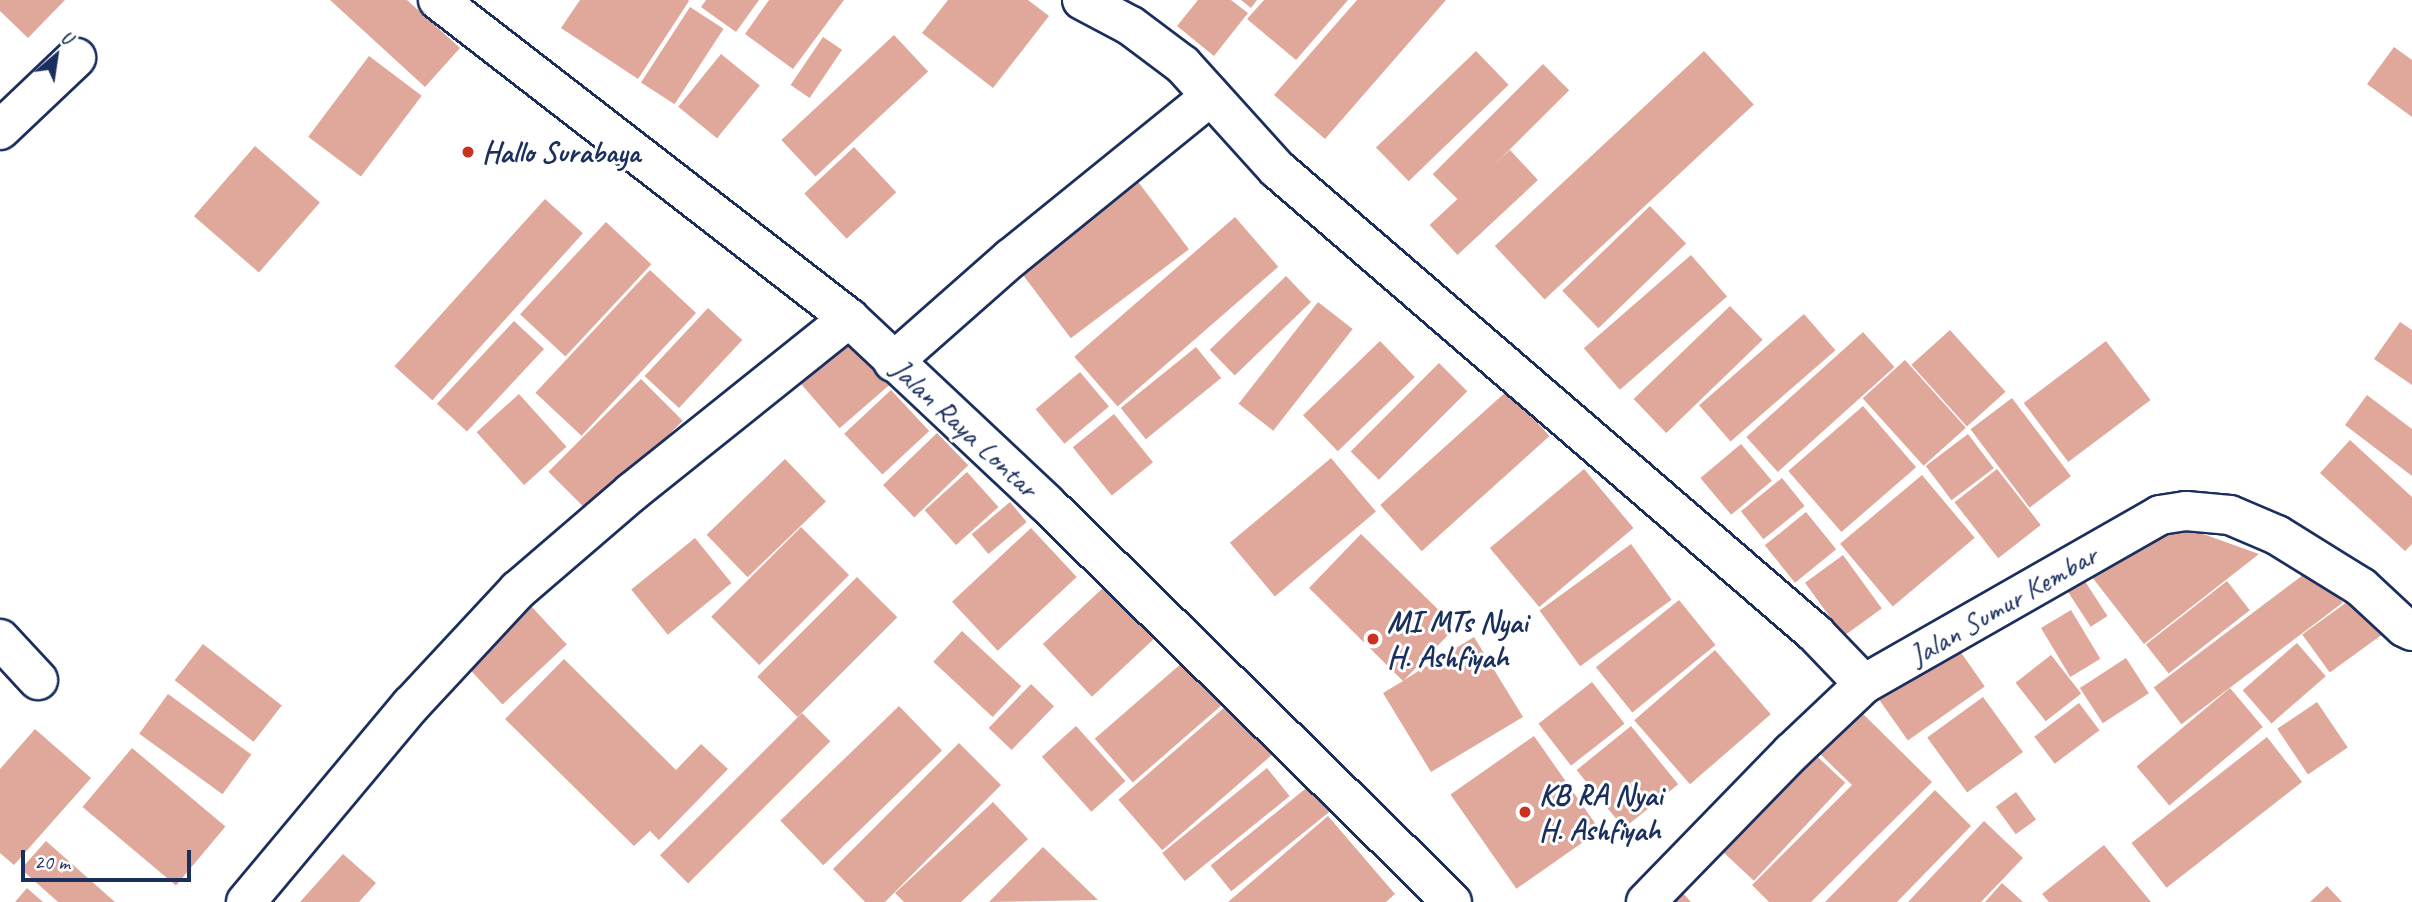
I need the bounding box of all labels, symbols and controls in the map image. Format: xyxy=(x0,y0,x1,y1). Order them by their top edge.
north arrow xyxy=(21,21,91,91)
text: U xyxy=(56,25,76,50)
place label: Hallo Surabaya xyxy=(482,134,639,170)
marker: Hallo Surabaya xyxy=(460,144,476,160)
street label: Jalan Raya Lontar xyxy=(884,351,1046,505)
street label: Jalan Sumur Kembar xyxy=(1904,538,2102,672)
place label: MI MTs Nyai H. Ashfiyah xyxy=(1387,604,1528,674)
marker: MI MTs Nyai H. Ashfiyah xyxy=(1365,631,1381,647)
place label: KB RA Nyai H. Ashfiyah xyxy=(1539,777,1663,848)
marker: KB RA Nyai H. Ashfiyah xyxy=(1517,804,1533,820)
scale bar xyxy=(24,836,194,880)
text: 20 m xyxy=(34,849,70,875)

